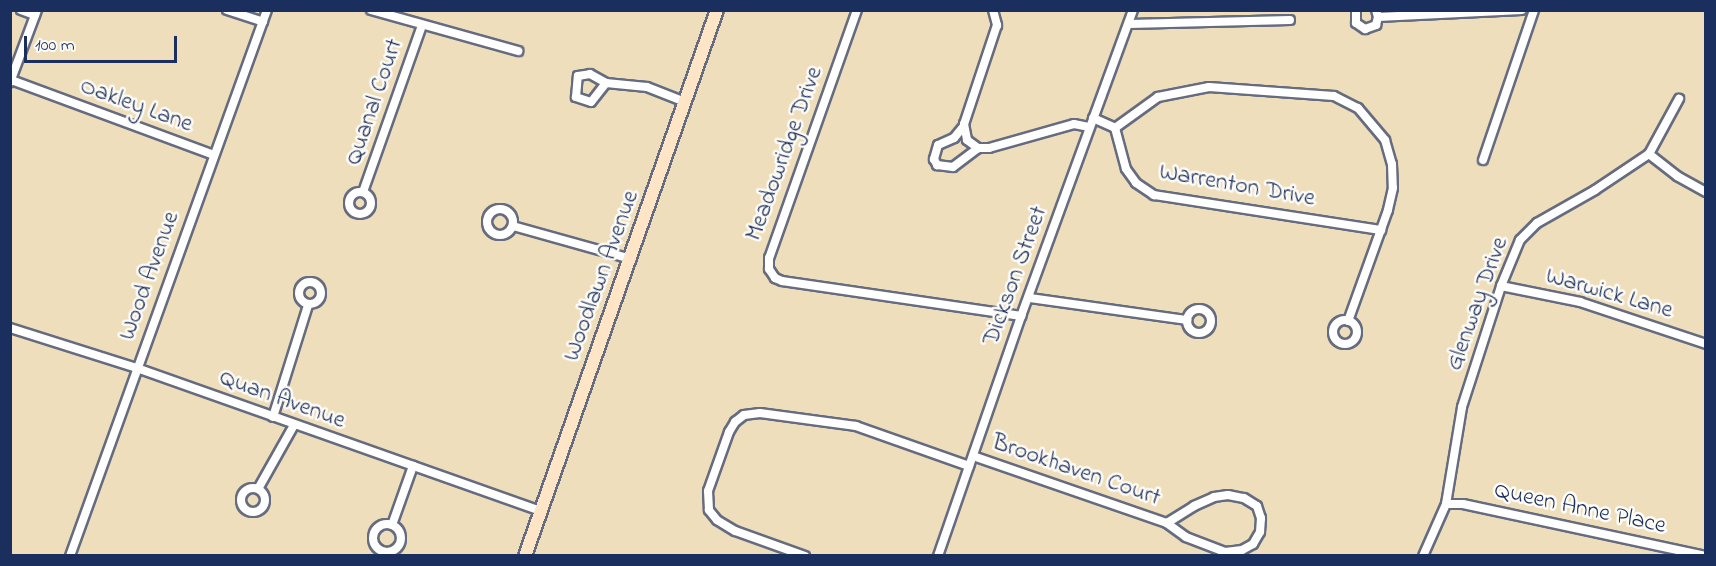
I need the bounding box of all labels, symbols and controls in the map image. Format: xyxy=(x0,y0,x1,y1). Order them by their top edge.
scale bar xyxy=(27,24,180,62)
text: 100 m xyxy=(35,33,75,59)
street label: Quanal Court xyxy=(340,35,410,169)
street label: Meadowridge Drive xyxy=(740,63,830,245)
street label: Oakley Lane xyxy=(76,72,196,140)
street label: Warrenton Drive xyxy=(1157,158,1317,214)
street label: Woodlawn Avenue xyxy=(558,187,646,365)
street label: Dickson Street xyxy=(977,202,1055,350)
street label: Wood Avenue xyxy=(113,208,187,344)
street label: Glenway Drive xyxy=(1441,233,1515,375)
street label: Warwick Lane xyxy=(1542,262,1676,326)
street label: Quan Avenue xyxy=(215,364,349,436)
street label: Brookhaven Court xyxy=(988,429,1164,513)
street label: Queen Anne Place xyxy=(1492,477,1668,541)

